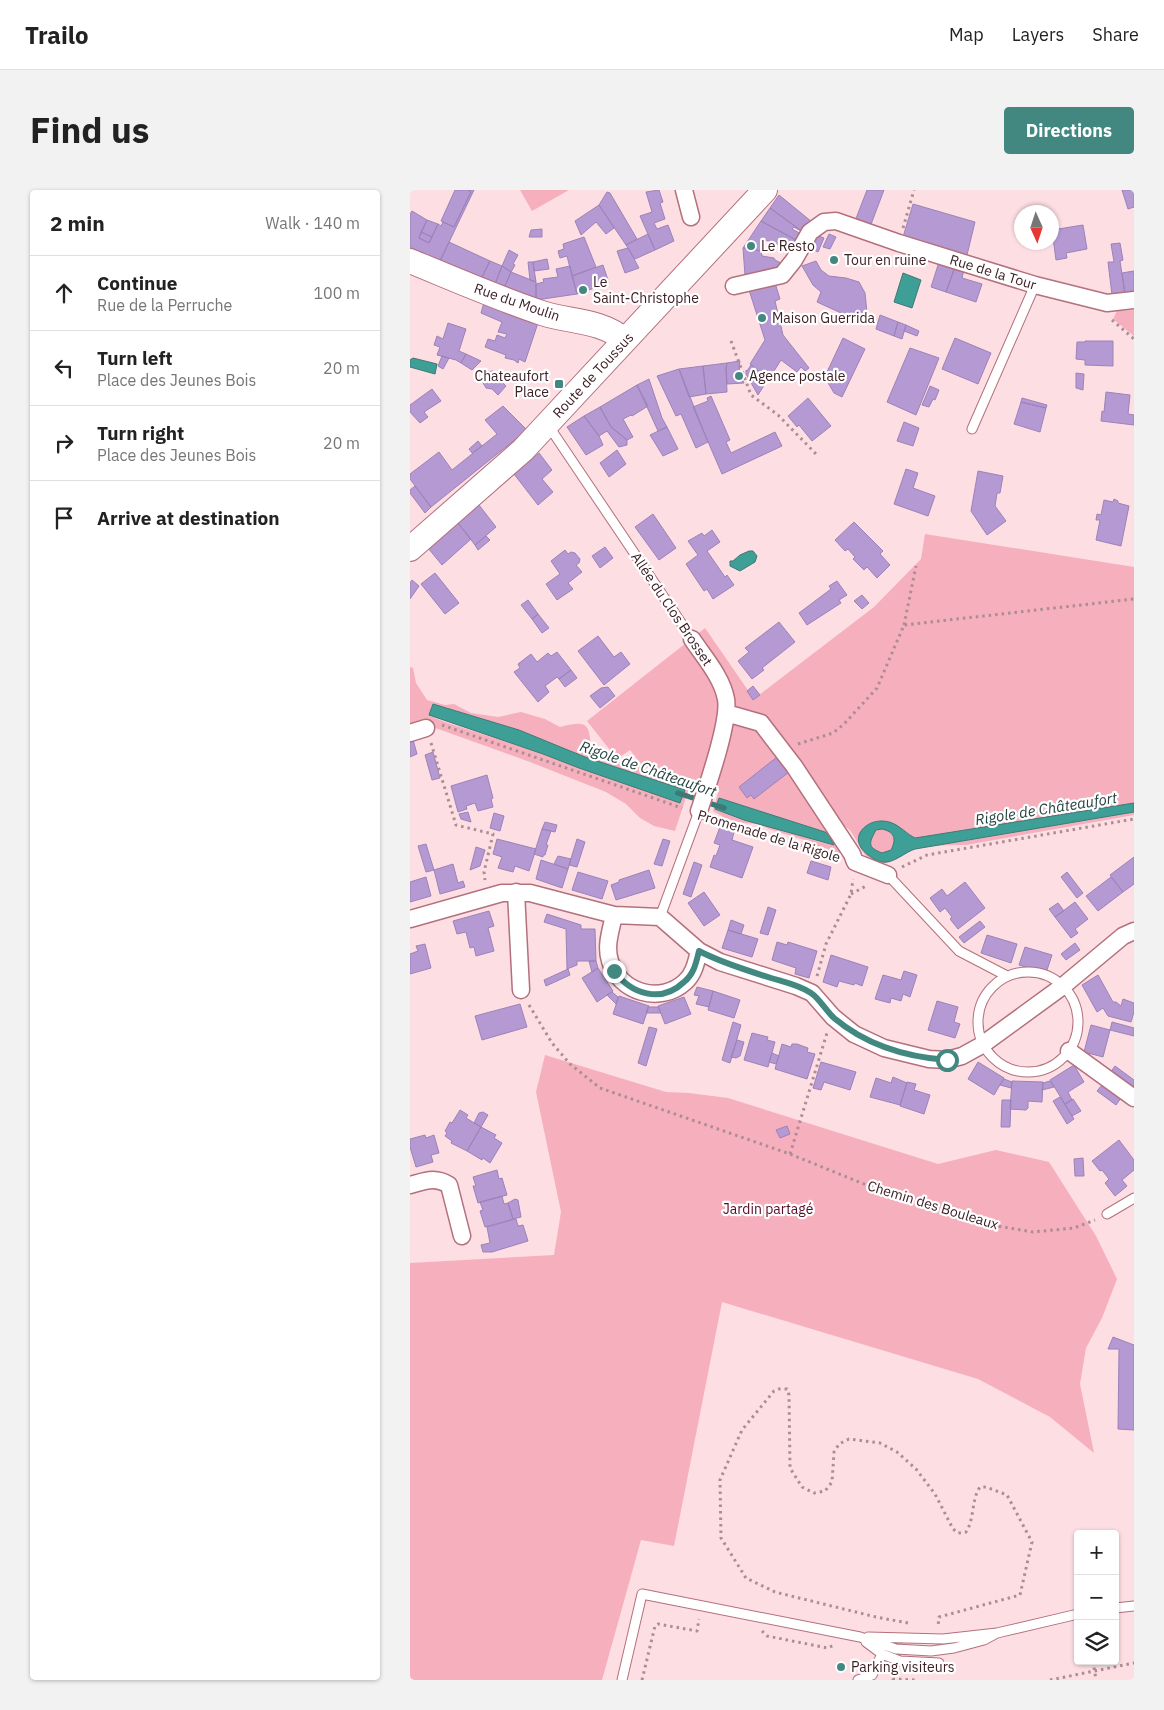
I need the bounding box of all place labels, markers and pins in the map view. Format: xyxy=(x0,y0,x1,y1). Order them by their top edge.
place label: Le Resto xyxy=(761,237,815,255)
marker: Le Resto xyxy=(745,240,757,252)
place label: Tour en ruine xyxy=(844,251,927,269)
marker: Tour en ruine xyxy=(828,254,840,266)
place label: Le Saint-Christophe xyxy=(593,273,699,307)
marker: Le Saint-Christophe xyxy=(577,284,589,296)
place label: Maison Guerrida xyxy=(772,309,876,327)
marker: Maison Guerrida xyxy=(756,312,768,324)
place label: Chateaufort Place xyxy=(474,367,549,401)
place label: Agence postale xyxy=(749,367,846,385)
marker: Agence postale xyxy=(733,370,745,382)
marker: Chateaufort Place xyxy=(553,378,565,390)
place label: Parking visiteurs xyxy=(851,1658,955,1676)
marker: Parking visiteurs xyxy=(835,1661,847,1673)

